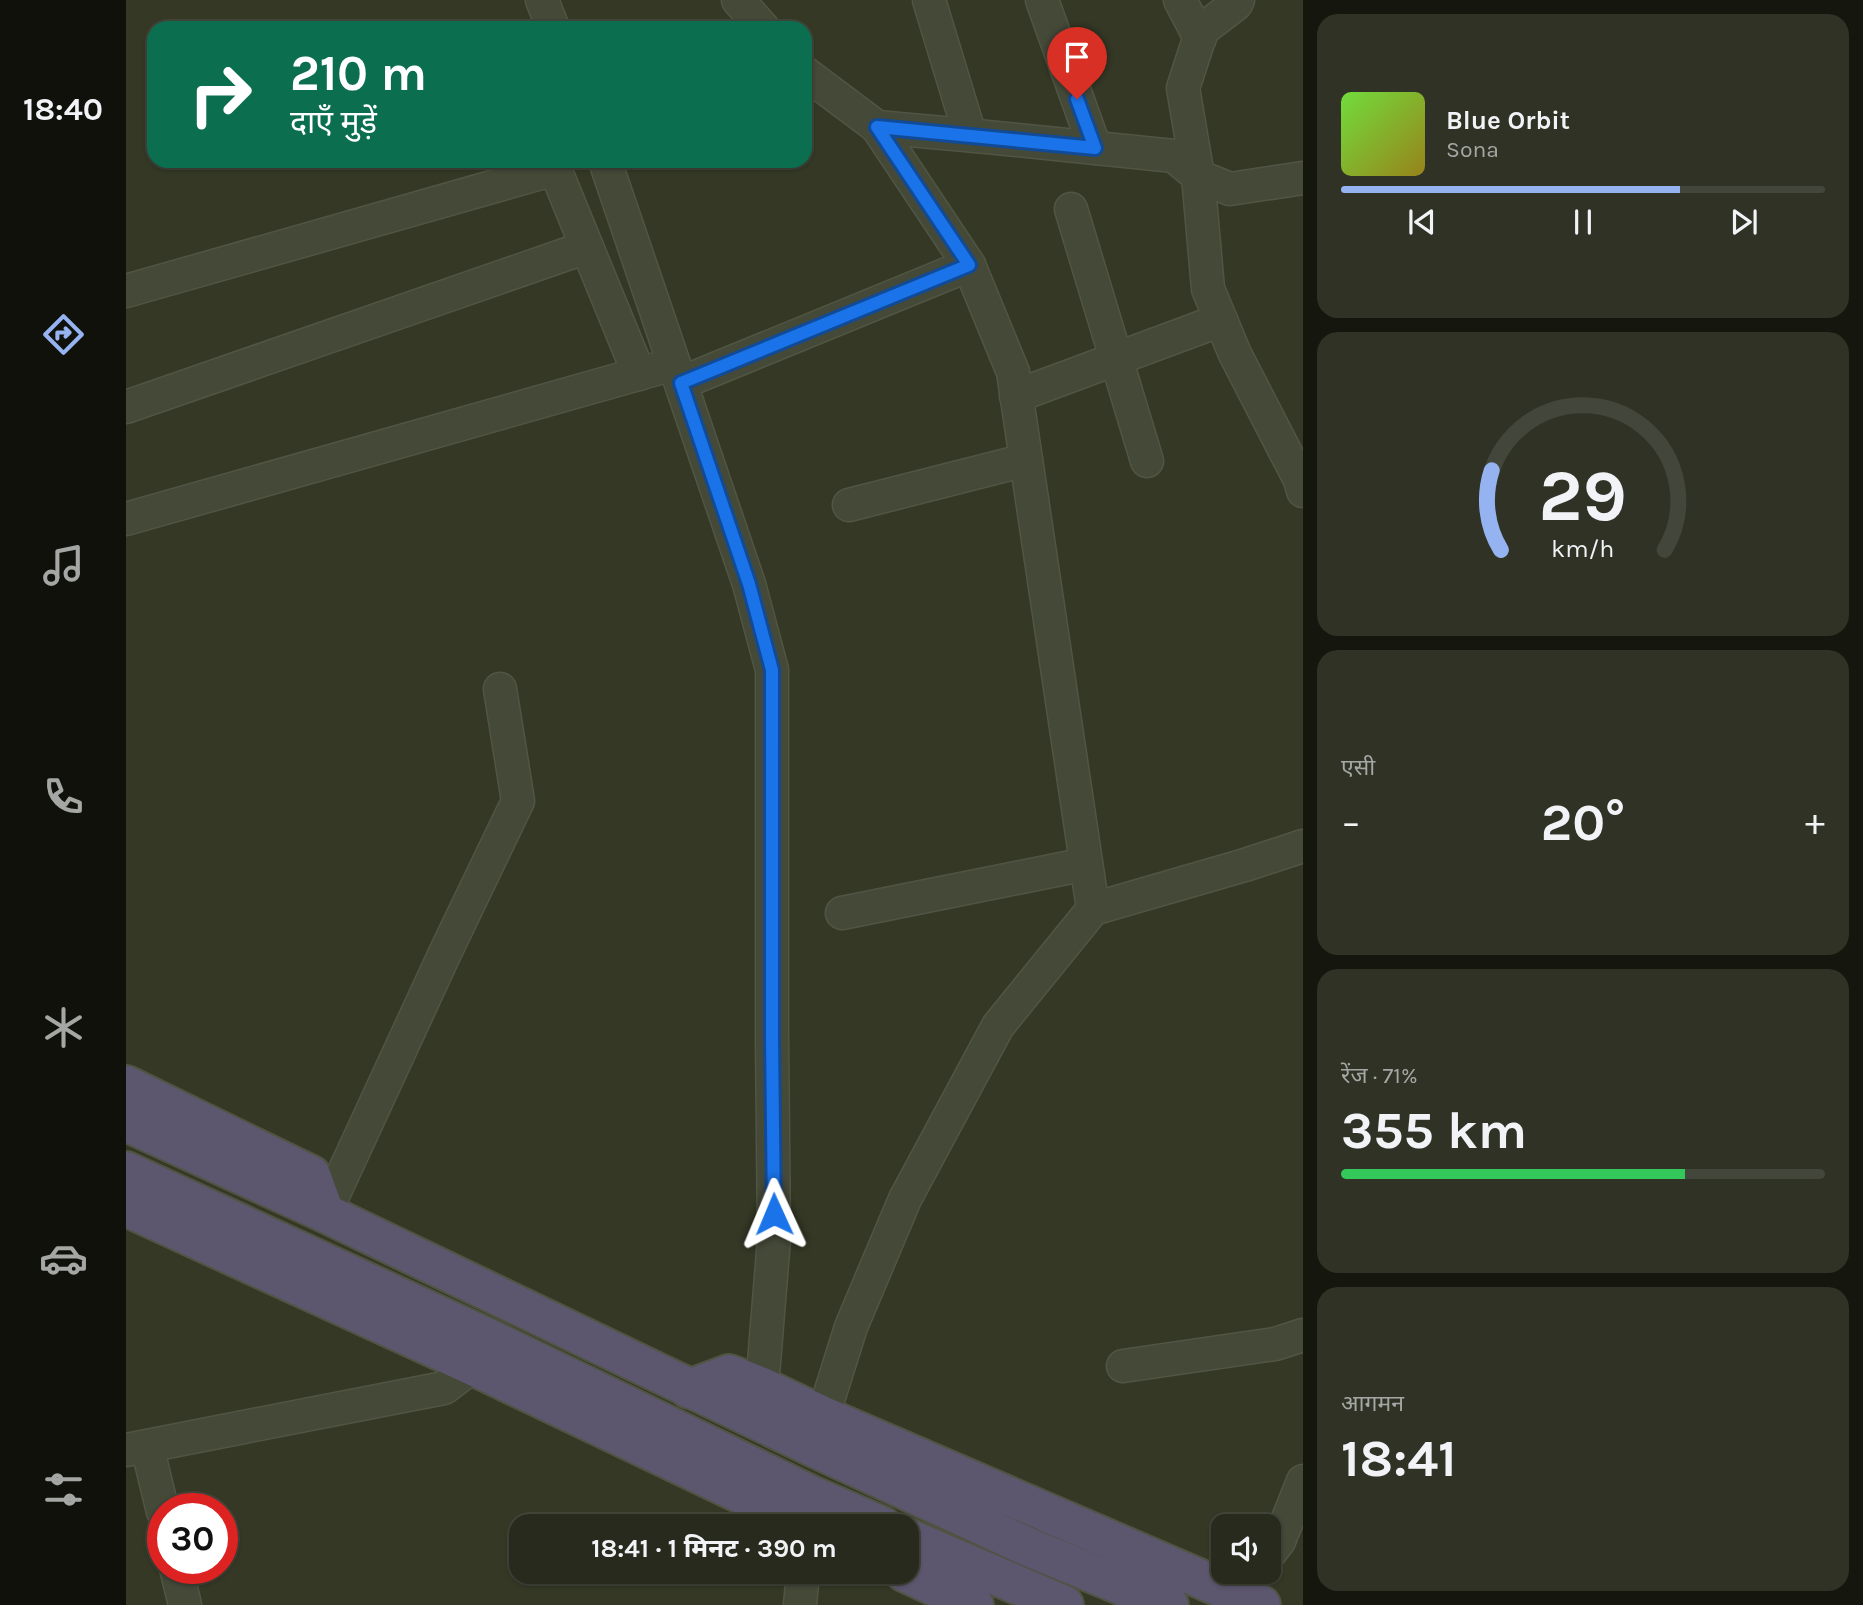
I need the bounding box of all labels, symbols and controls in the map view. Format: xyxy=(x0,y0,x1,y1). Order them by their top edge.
pin xyxy=(1047,27,1107,99)
icon: arrive xyxy=(1058,38,1096,76)
text: 210 m xyxy=(290,45,427,102)
icon: right xyxy=(175,49,266,140)
text: 18:40 xyxy=(23,91,103,128)
text: दाएँ मुड़ें xyxy=(290,104,377,141)
text: Blue Orbit xyxy=(1446,105,1570,136)
text: Sona xyxy=(1446,136,1499,163)
icon: previous xyxy=(1403,203,1441,241)
icon: pause xyxy=(1564,203,1602,241)
icon: next xyxy=(1725,203,1763,241)
icon: directions xyxy=(39,310,88,359)
text: 29 xyxy=(1539,454,1627,539)
text: km/h xyxy=(1551,534,1615,563)
icon: music xyxy=(39,541,88,590)
text: एसी xyxy=(1341,754,1375,781)
icon: phone xyxy=(39,772,88,821)
text: 20° xyxy=(1541,792,1625,853)
text: − xyxy=(1341,800,1361,845)
text: + xyxy=(1805,800,1825,845)
icon: climate xyxy=(39,1003,88,1052)
text: रेंज · 71% xyxy=(1341,1062,1418,1089)
text: 355 km xyxy=(1341,1100,1527,1161)
position arrow xyxy=(737,1177,811,1251)
icon: car xyxy=(39,1234,88,1283)
text: आगमन xyxy=(1341,1390,1404,1417)
text: 18:41 xyxy=(1341,1428,1457,1489)
icon: filters xyxy=(39,1465,88,1514)
speed limit sign: 30 xyxy=(147,1493,238,1584)
map controls xyxy=(1211,1514,1281,1584)
button: sound xyxy=(1211,1514,1281,1584)
text: 18:41 · 1 मिनट · 390 m xyxy=(591,1533,837,1564)

